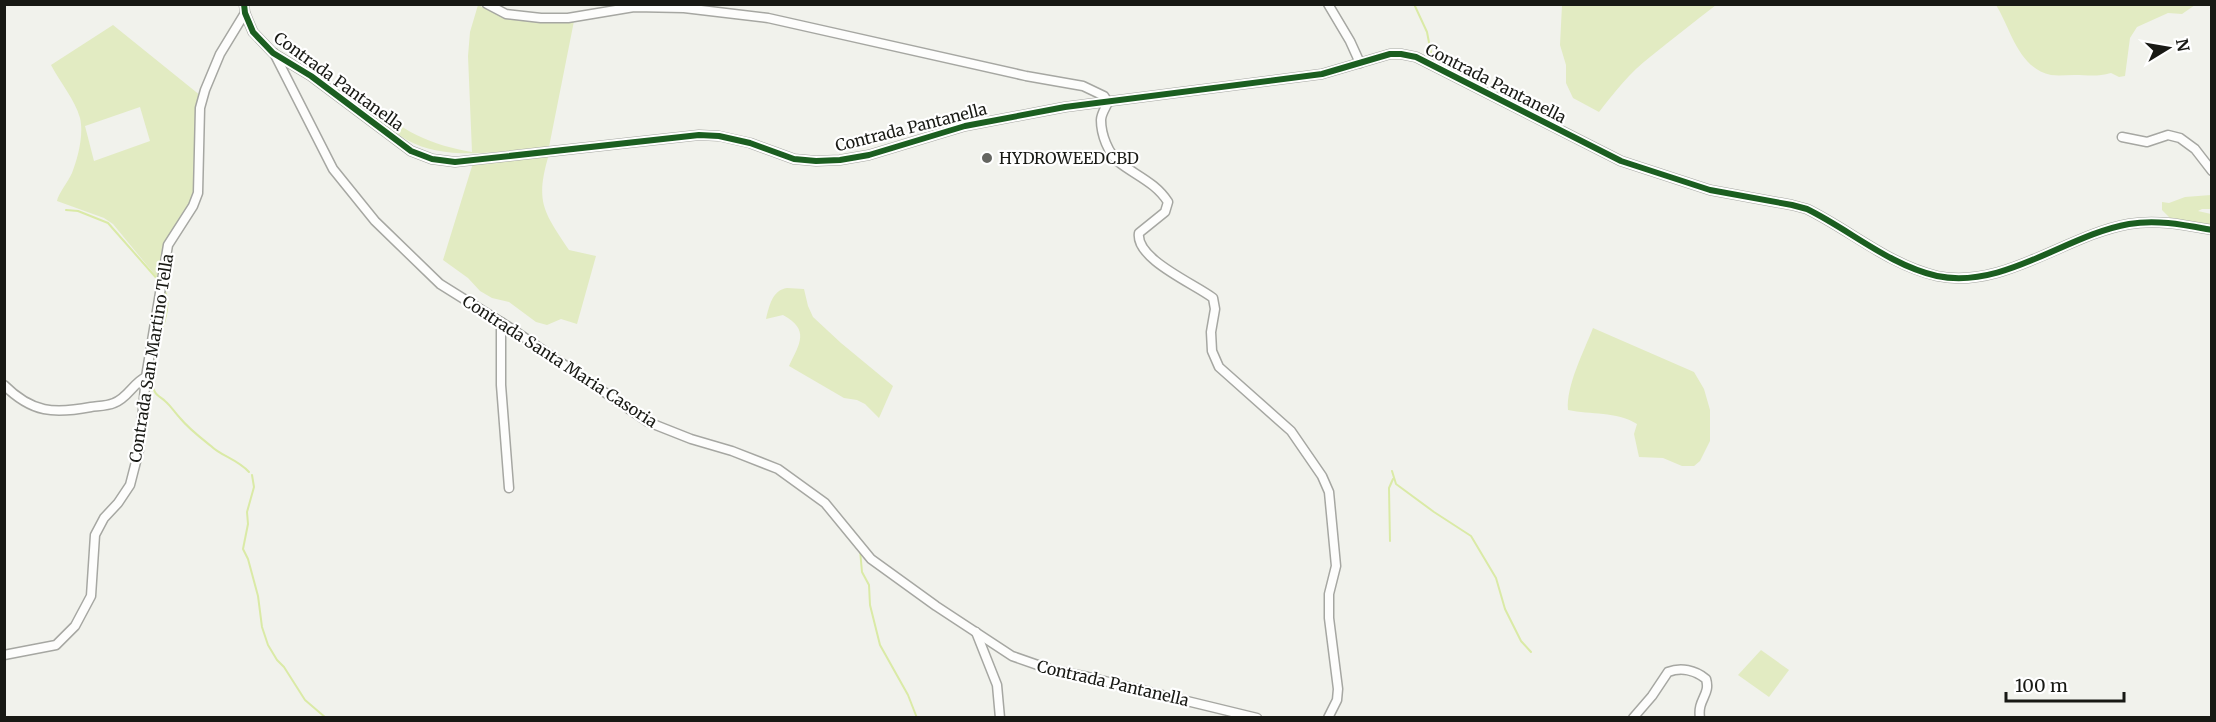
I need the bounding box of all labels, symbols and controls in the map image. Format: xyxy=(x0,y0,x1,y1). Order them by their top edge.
north arrow xyxy=(2138,18,2198,78)
street label: Contrada Pantanella xyxy=(270,27,408,135)
text: N xyxy=(2172,37,2194,54)
street label: Contrada Pantanella xyxy=(1422,39,1570,127)
street label: Contrada Pantanella xyxy=(833,98,989,156)
place label: HYDROWEEDCBD xyxy=(999,148,1139,168)
marker: HYDROWEEDCBD xyxy=(980,151,994,165)
street label: Contrada San Martino Tella xyxy=(125,252,177,464)
street label: Contrada Santa Maria Casoria xyxy=(459,291,661,432)
street label: Contrada Pantanella xyxy=(1035,656,1191,710)
scale bar xyxy=(2006,665,2124,703)
text: 100 m xyxy=(2015,674,2068,697)

